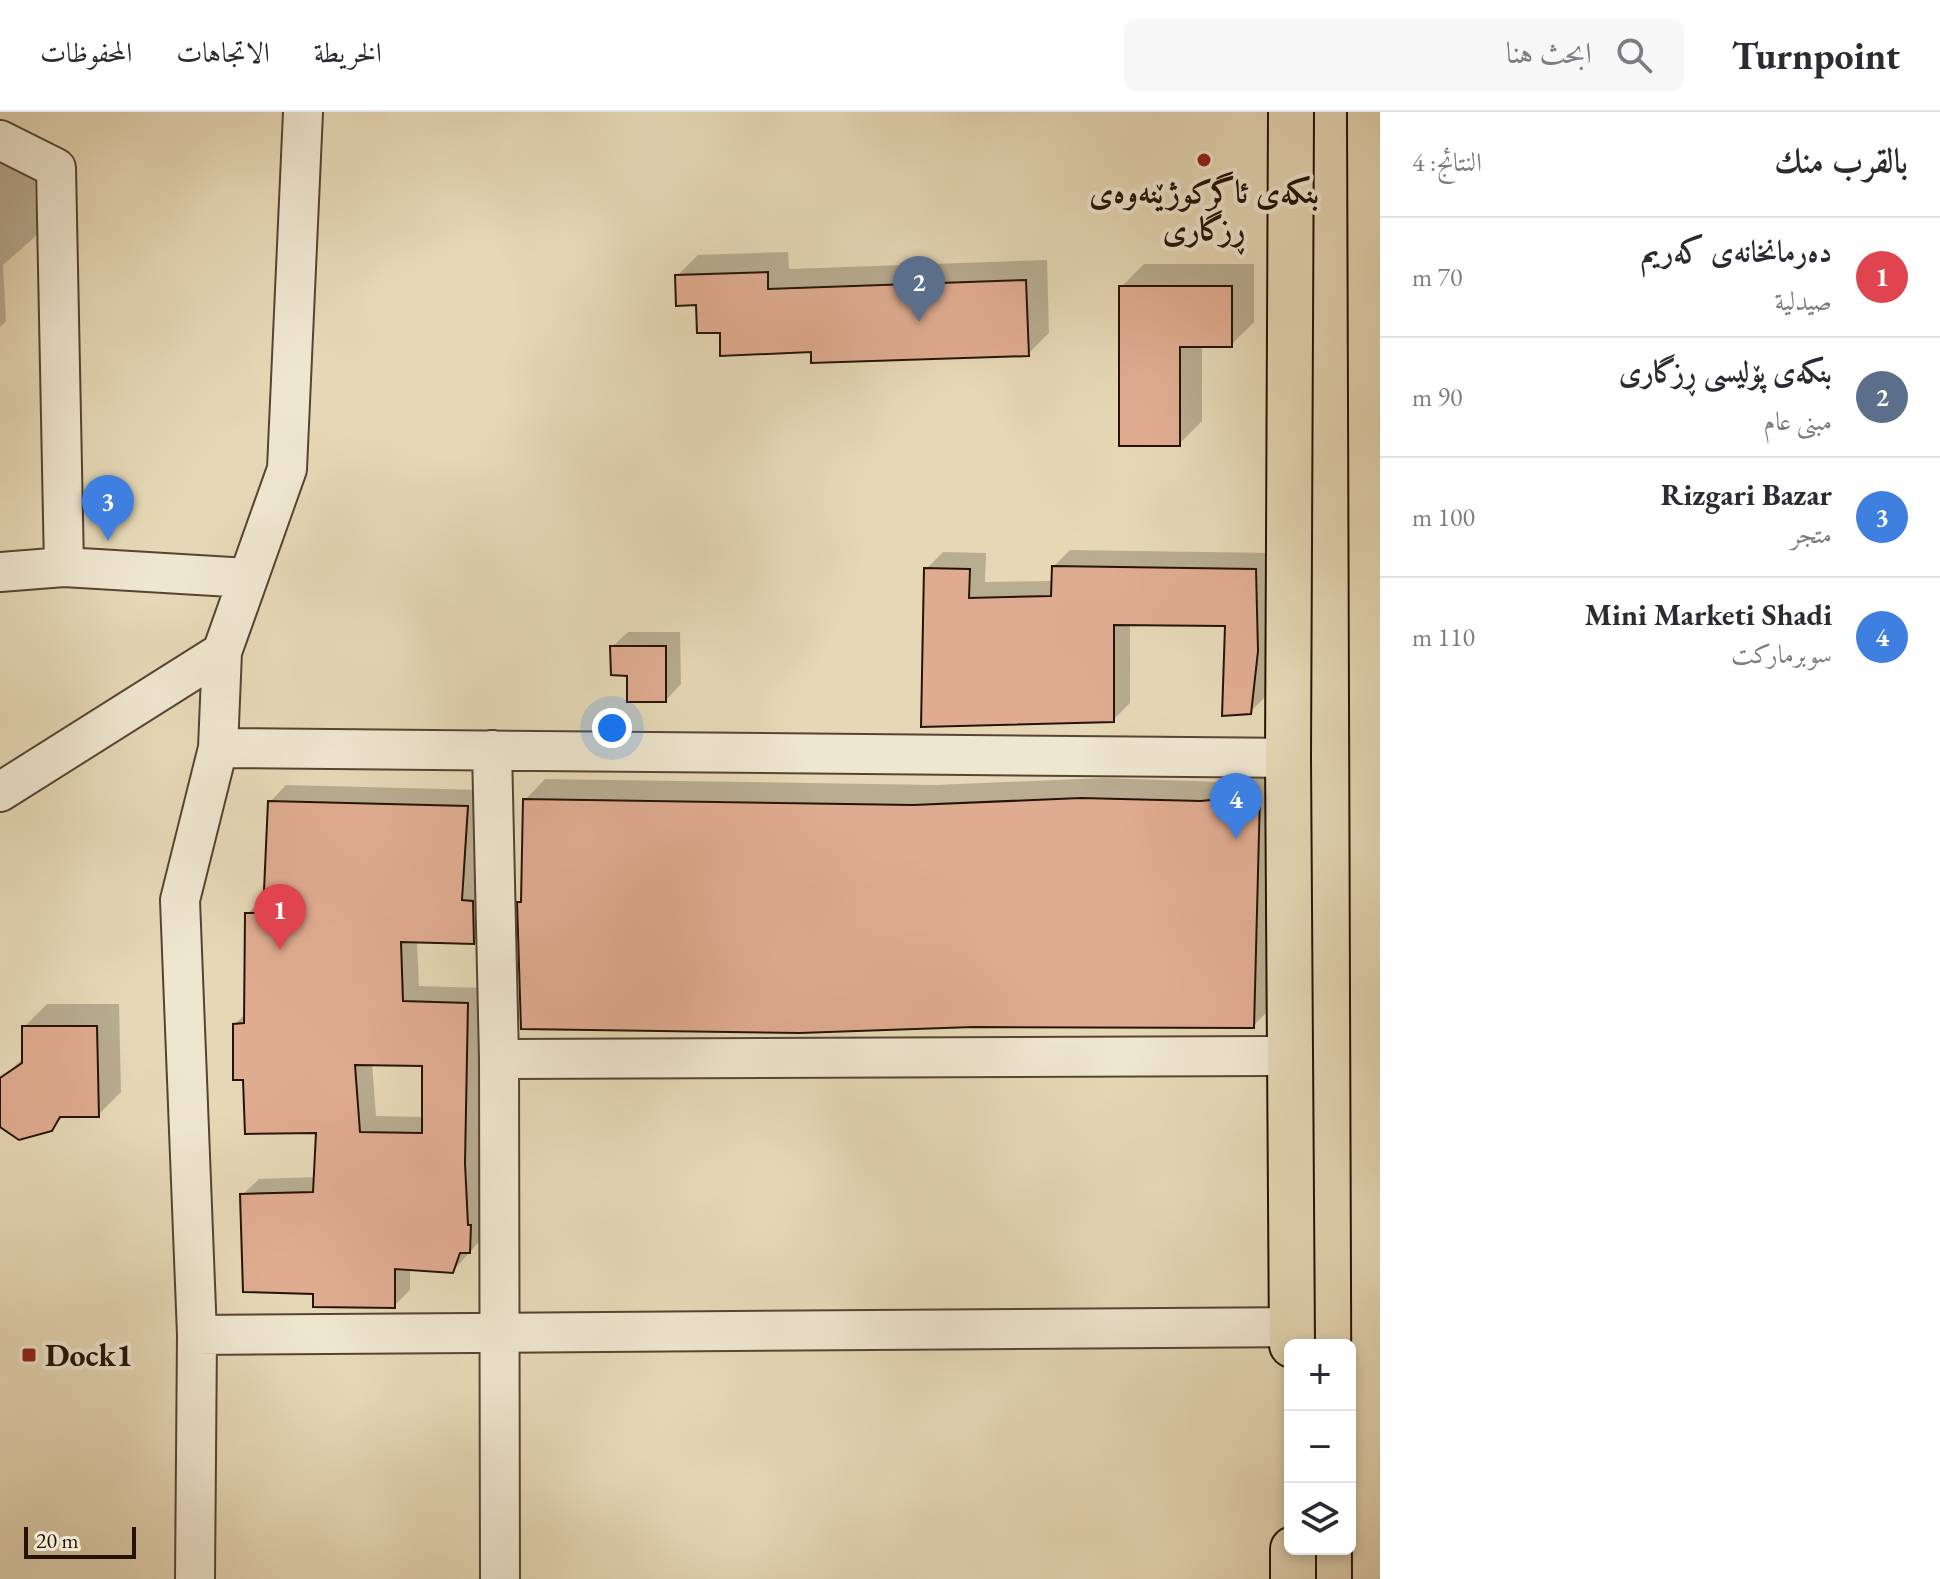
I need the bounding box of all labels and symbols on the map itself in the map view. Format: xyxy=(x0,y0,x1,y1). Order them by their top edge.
marker: بنکەی ئاگرکوژێنەوەی ڕزگاری xyxy=(1195,151,1213,169)
place label: بنکەی ئاگرکوژێنەوەی ڕزگاری xyxy=(1089,171,1319,255)
pin: 2 xyxy=(893,256,945,322)
pin: 3 xyxy=(82,475,134,541)
your location xyxy=(592,708,632,748)
pin: 4 xyxy=(1210,773,1262,839)
pin: 1 xyxy=(254,884,306,950)
place label: Dock1 xyxy=(45,1334,133,1376)
marker: Dock1 xyxy=(20,1346,38,1364)
scale bar xyxy=(24,1523,136,1559)

